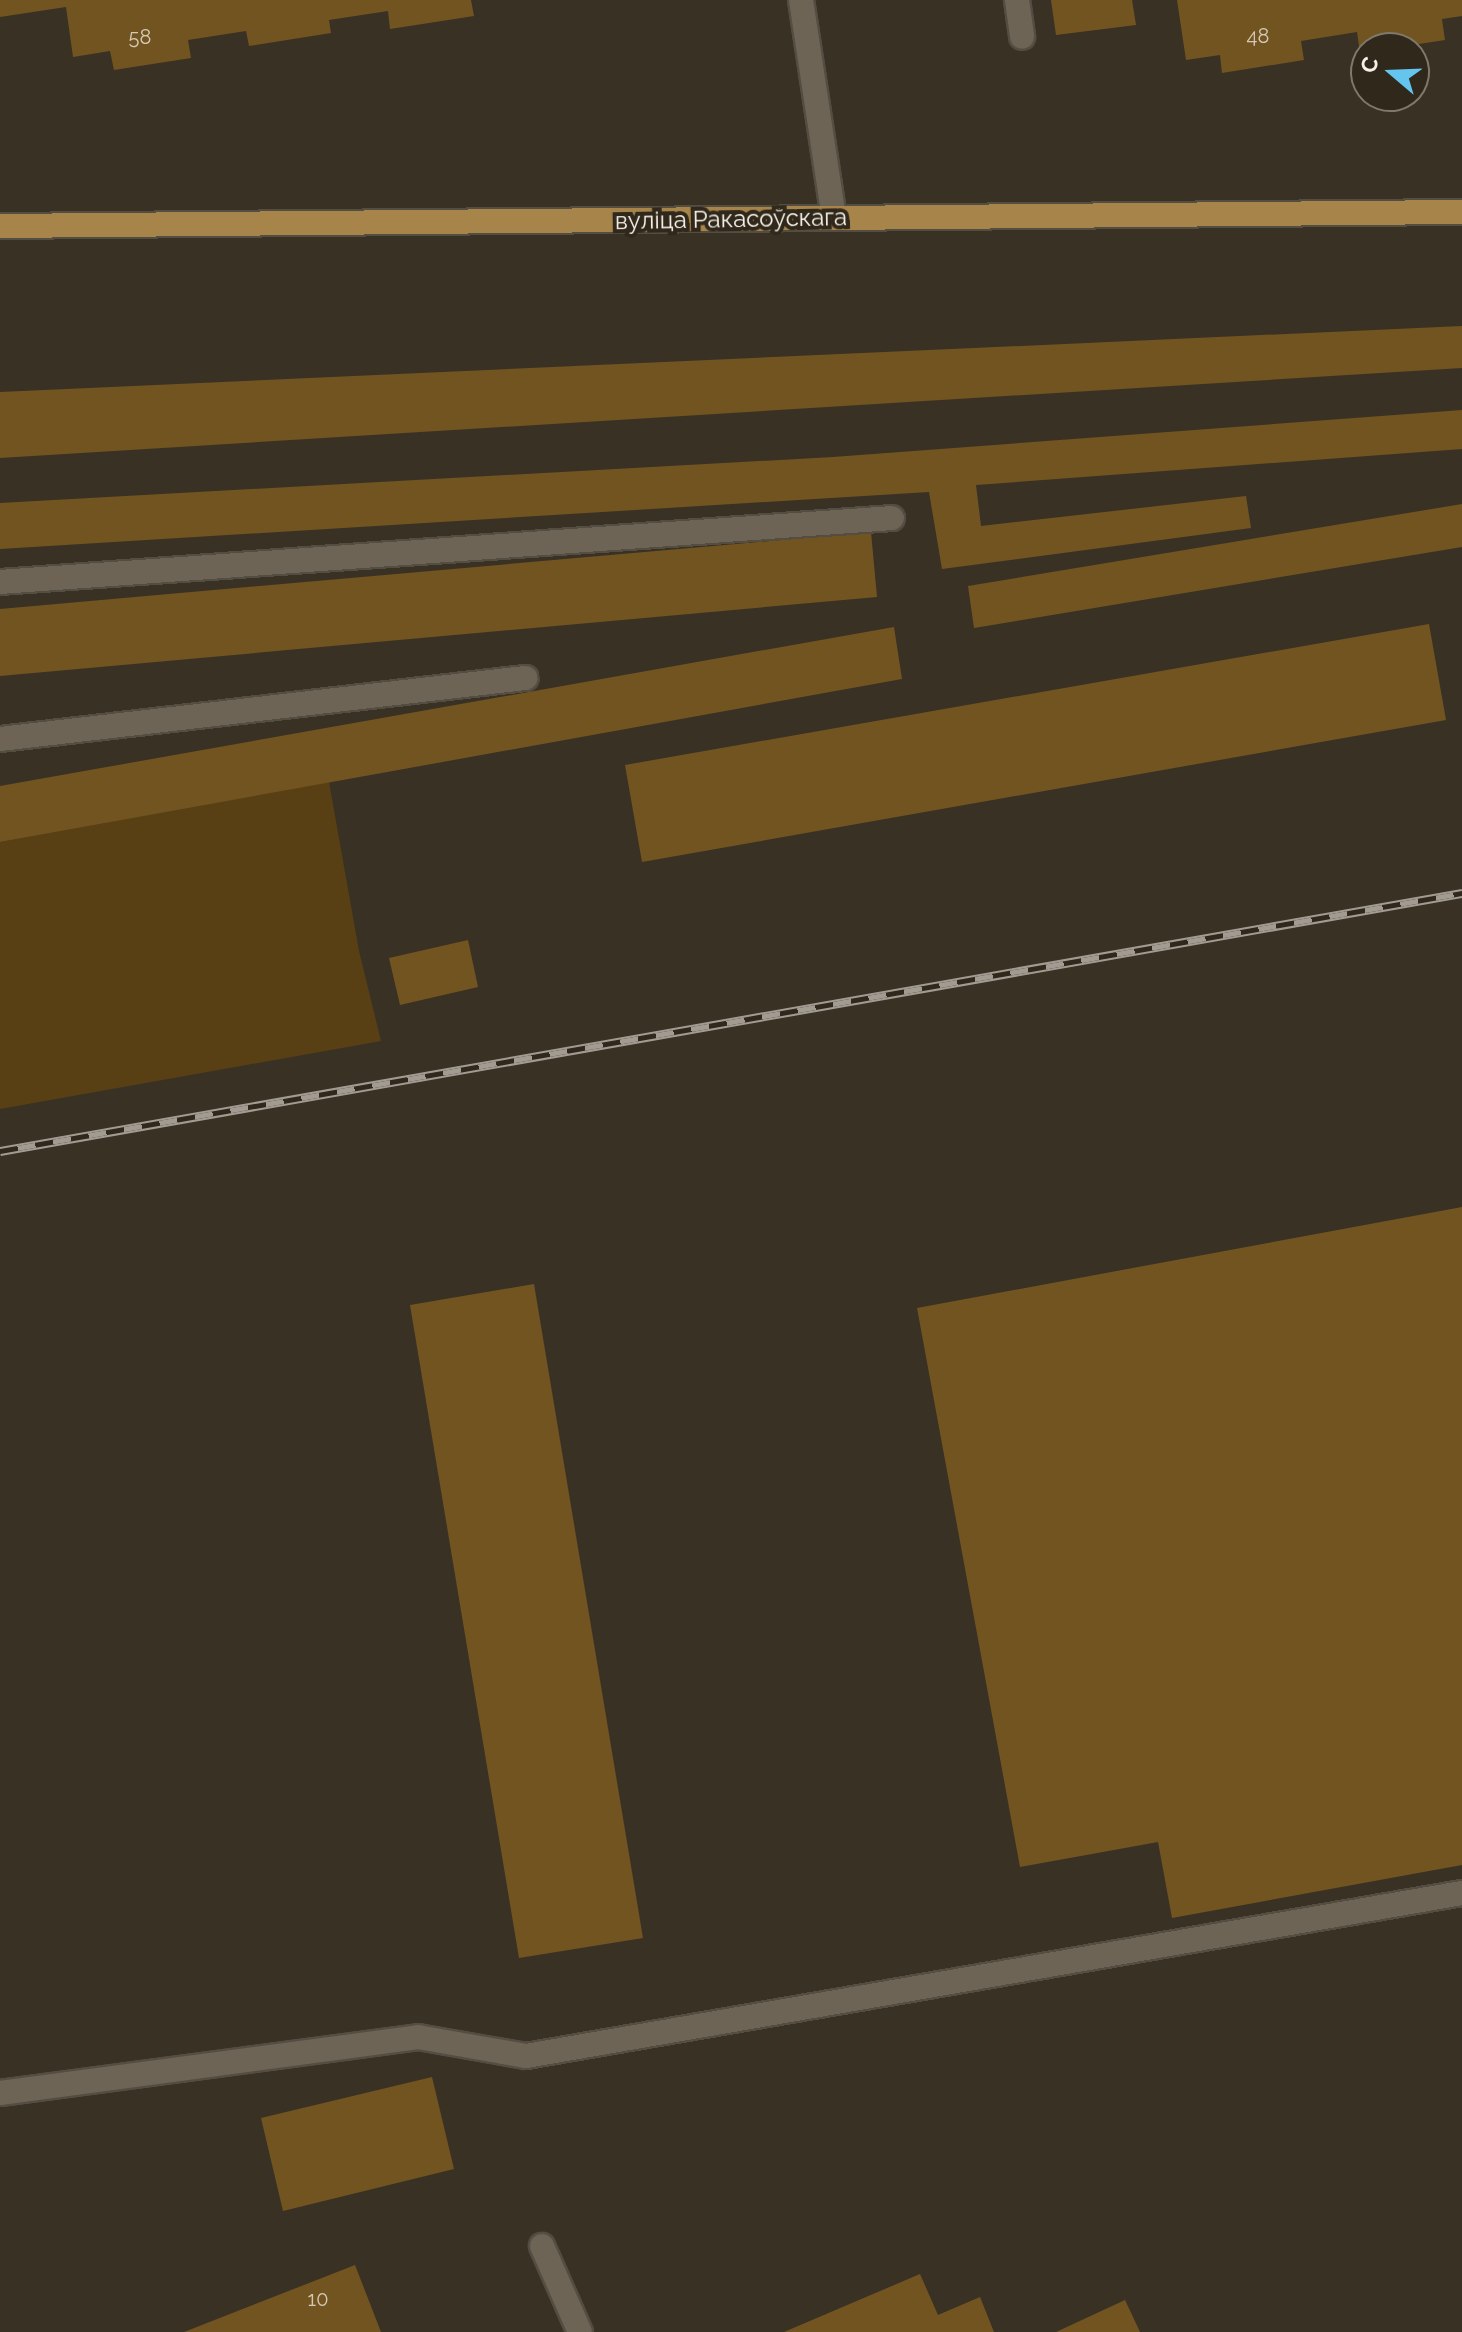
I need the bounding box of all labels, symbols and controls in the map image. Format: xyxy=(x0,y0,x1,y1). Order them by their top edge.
house number: 48 xyxy=(1247,24,1269,48)
house number: 58 xyxy=(129,25,151,49)
north arrow xyxy=(1350,32,1430,112)
text: С xyxy=(1354,53,1384,76)
street label: вуліца Ракасоўскага xyxy=(615,203,847,235)
house number: 10 xyxy=(308,2287,328,2311)

